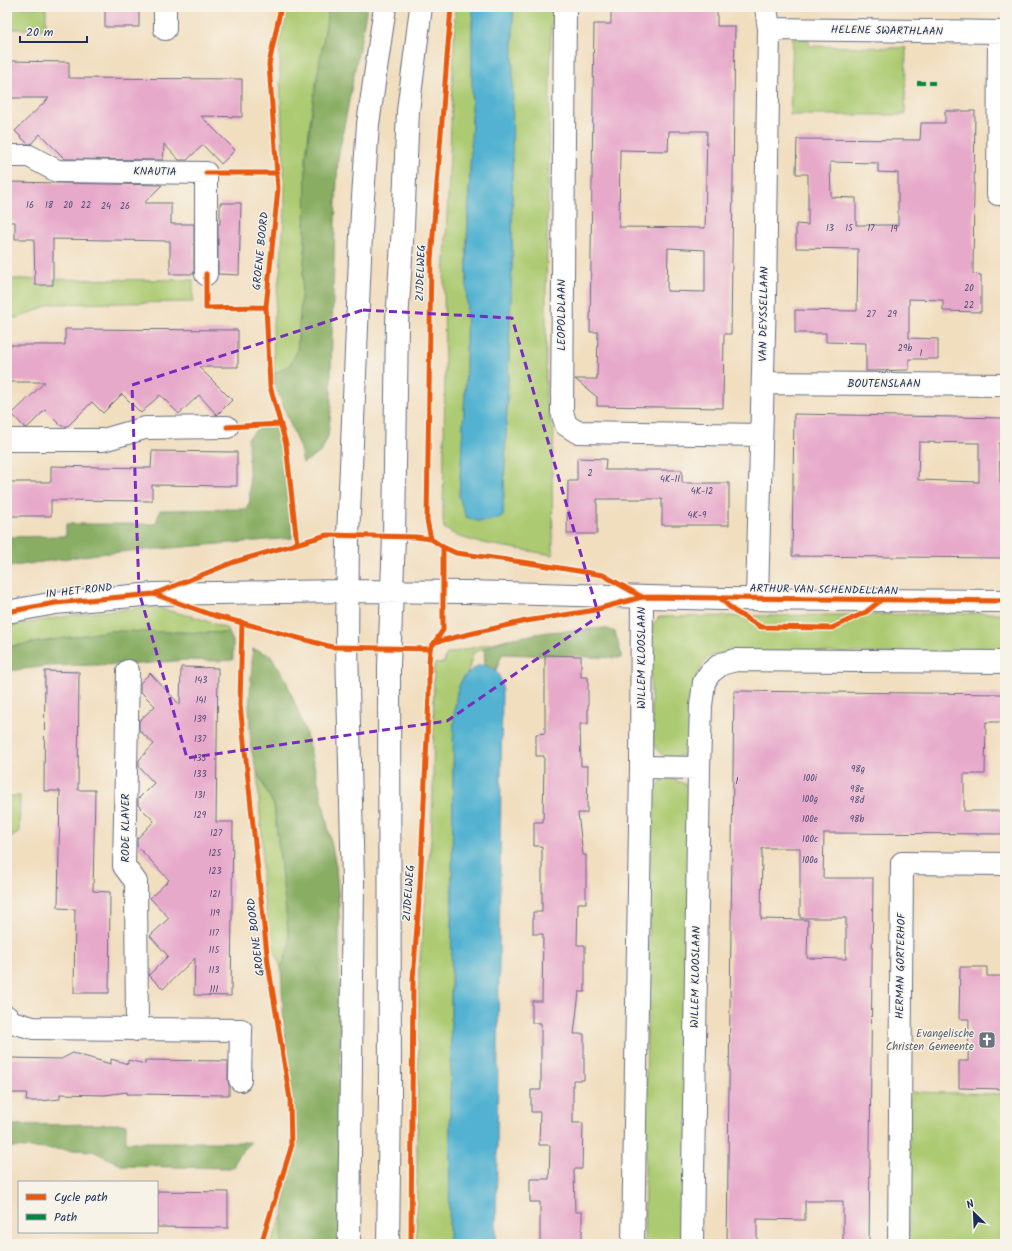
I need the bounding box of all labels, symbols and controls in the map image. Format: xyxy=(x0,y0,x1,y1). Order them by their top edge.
scale bar xyxy=(20,18,87,44)
street label: HELENE SWARTHLAAN xyxy=(831,21,944,41)
text: 20 m xyxy=(26,23,54,42)
street label: KNAUTIA xyxy=(133,163,177,181)
house number: 16 xyxy=(26,198,34,213)
house number: 18 xyxy=(45,198,54,213)
house number: 20 xyxy=(63,198,73,213)
house number: 22 xyxy=(81,198,91,213)
house number: 24 xyxy=(101,199,111,214)
house number: 26 xyxy=(120,199,130,214)
street label: GROENE BOORD xyxy=(248,211,274,291)
house number: 13 xyxy=(826,221,834,236)
house number: 15 xyxy=(845,221,854,236)
house number: 17 xyxy=(868,221,875,236)
house number: 19 xyxy=(890,222,898,237)
street label: ZIJDELWEG xyxy=(411,244,431,302)
street label: VAN DEYSSELLAAN xyxy=(754,266,774,362)
street label: LEOPOLDLAAN xyxy=(553,279,571,351)
house number: 20 xyxy=(964,281,974,296)
house number: 22 xyxy=(964,298,974,313)
house number: 27 xyxy=(866,307,877,322)
house number: 29 xyxy=(887,307,897,322)
house number: 29b xyxy=(898,341,912,356)
house number: 1 xyxy=(920,346,923,361)
street label: BOUTENSLAAN xyxy=(848,375,921,393)
house number: 2 xyxy=(587,466,593,481)
house number: 4K-11 xyxy=(660,472,680,487)
house number: 4K-12 xyxy=(691,484,713,499)
house number: 4K-9 xyxy=(688,508,707,523)
street label: IN HET ROND xyxy=(45,579,113,603)
street label: ARTHUR VAN SCHENDELLAAN xyxy=(750,580,899,600)
street label: WILLEM KLOOSLAAN xyxy=(633,606,651,709)
house number: 143 xyxy=(195,673,207,688)
house number: 141 xyxy=(196,693,206,708)
house number: 139 xyxy=(194,712,207,727)
house number: 137 xyxy=(194,732,207,747)
house number: 135 xyxy=(194,751,208,766)
house number: 98g xyxy=(851,762,865,777)
house number: 133 xyxy=(193,767,207,782)
house number: 100i xyxy=(803,771,818,786)
house number: 1 xyxy=(736,774,739,789)
house number: 98e xyxy=(850,782,864,797)
house number: 131 xyxy=(195,788,206,803)
house number: 100g xyxy=(802,792,818,807)
street label: RODE KLAVER xyxy=(117,793,135,863)
house number: 98d xyxy=(850,793,865,808)
house number: 129 xyxy=(194,808,207,823)
house number: 100e xyxy=(802,812,818,827)
house number: 98b xyxy=(850,812,865,827)
house number: 127 xyxy=(210,826,223,841)
house number: 100c xyxy=(802,832,818,847)
house number: 125 xyxy=(209,846,223,861)
house number: 100a xyxy=(802,853,818,868)
house number: 123 xyxy=(208,864,222,879)
street label: ZIJDELWEG xyxy=(398,864,420,922)
house number: 121 xyxy=(210,887,221,902)
street label: GROENE BOORD xyxy=(242,897,270,977)
house number: 119 xyxy=(210,906,221,921)
street label: HERMAN GORTERHOF xyxy=(891,912,911,1019)
street label: WILLEM KLOOSLAAN xyxy=(686,925,706,1028)
house number: 117 xyxy=(209,926,220,941)
house number: 115 xyxy=(209,943,220,958)
house number: 113 xyxy=(209,963,219,978)
house number: 111 xyxy=(210,982,218,997)
place label: Evangelische Christen Gemeente xyxy=(886,1025,974,1056)
church icon: Evangelische Christen Gemeente xyxy=(977,1030,997,1050)
legend xyxy=(18,1181,158,1233)
text: Cycle path xyxy=(54,1188,108,1207)
north arrow xyxy=(954,1193,994,1233)
text: N xyxy=(964,1195,977,1214)
text: Path xyxy=(54,1208,77,1227)

